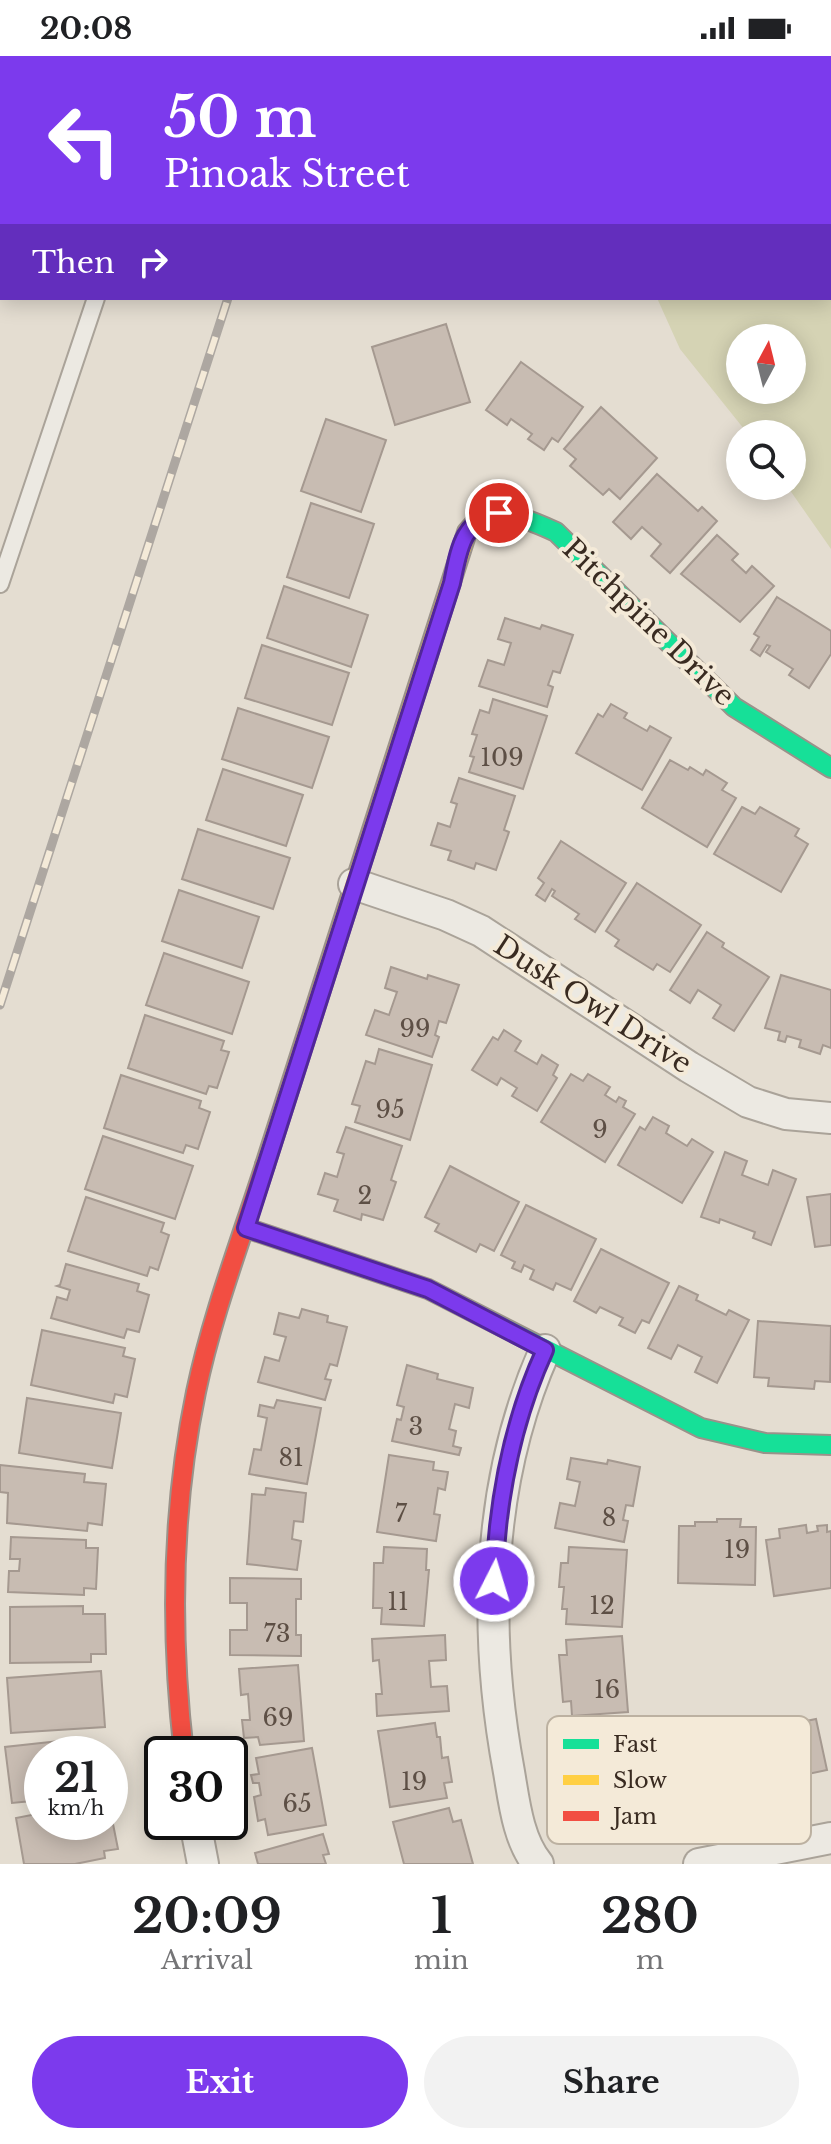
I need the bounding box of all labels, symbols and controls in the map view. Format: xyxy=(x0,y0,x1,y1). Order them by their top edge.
text: 20:08 xyxy=(40,10,132,47)
text: 50 m xyxy=(164,83,316,152)
icon: left xyxy=(32,88,136,192)
text: Pinoak Street xyxy=(164,152,410,197)
icon: right xyxy=(131,240,175,284)
text: Then xyxy=(32,244,115,281)
north arrow xyxy=(726,324,806,404)
map controls xyxy=(726,324,806,500)
button: search xyxy=(726,420,806,500)
pin xyxy=(465,479,533,547)
icon: arrive xyxy=(477,491,521,535)
street label: Pitchpine Drive xyxy=(555,531,742,713)
house number: 109 xyxy=(480,743,524,772)
street label: Dusk Owl Drive xyxy=(487,928,698,1081)
house number: 99 xyxy=(400,1014,430,1043)
house number: 95 xyxy=(375,1095,405,1124)
house number: 9 xyxy=(592,1115,608,1144)
house number: 2 xyxy=(358,1181,372,1210)
house number: 3 xyxy=(409,1412,423,1441)
house number: 81 xyxy=(278,1443,304,1472)
house number: 7 xyxy=(395,1499,408,1528)
house number: 8 xyxy=(602,1503,616,1532)
house number: 19 xyxy=(724,1535,750,1564)
position arrow xyxy=(452,1539,536,1623)
house number: 11 xyxy=(387,1587,409,1616)
house number: 12 xyxy=(589,1591,615,1620)
house number: 73 xyxy=(264,1619,290,1648)
house number: 16 xyxy=(594,1675,620,1704)
house number: 69 xyxy=(263,1703,293,1732)
legend xyxy=(547,1716,811,1844)
text: Fast xyxy=(613,1731,658,1758)
speed limit sign: 30 xyxy=(144,1736,248,1840)
text: 21 xyxy=(54,1753,98,1803)
house number: 19 xyxy=(401,1767,427,1796)
text: Slow xyxy=(613,1767,667,1794)
house number: 65 xyxy=(282,1789,312,1818)
text: km/h xyxy=(48,1796,104,1820)
text: Jam xyxy=(610,1803,657,1830)
text: 20:09 xyxy=(132,1886,282,1946)
text: 1 xyxy=(431,1886,452,1946)
text: 280 xyxy=(601,1886,699,1946)
text: Arrival xyxy=(161,1944,253,1976)
text: min xyxy=(414,1944,469,1976)
text: m xyxy=(636,1944,664,1976)
button: Exit xyxy=(32,2036,408,2128)
button: Share xyxy=(424,2036,799,2128)

